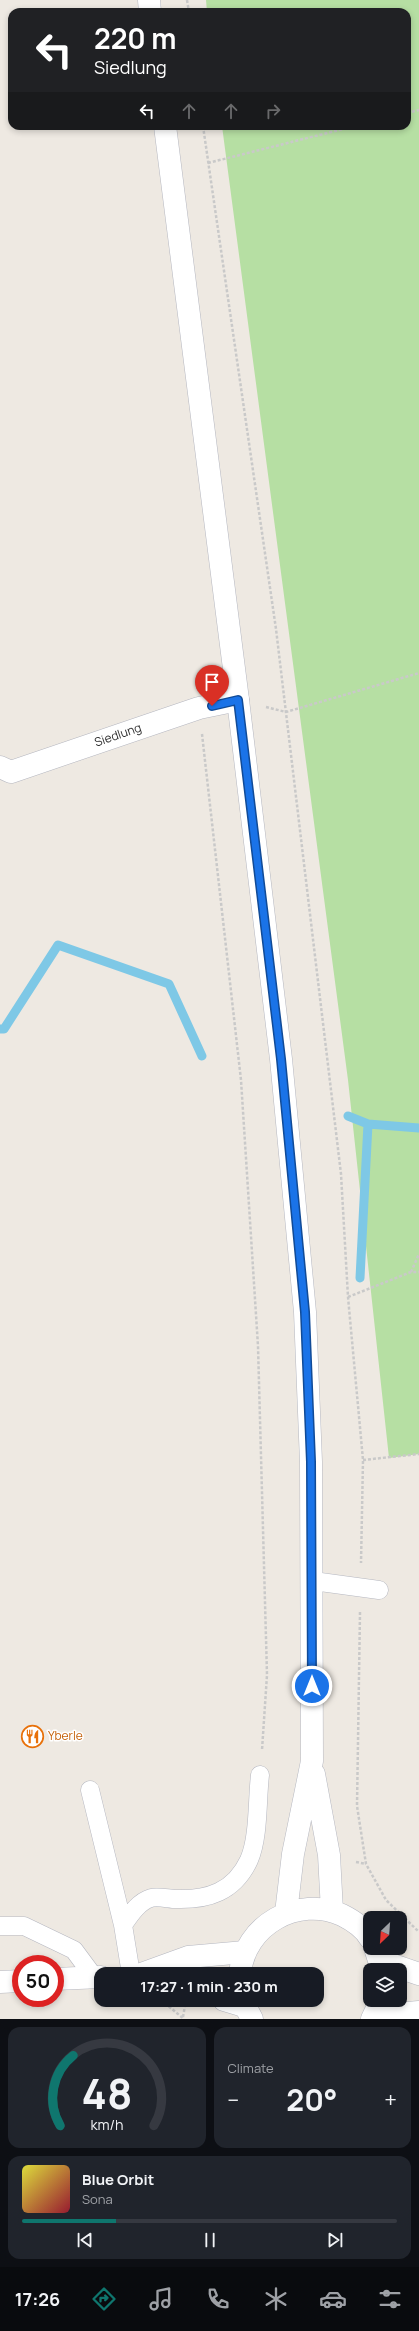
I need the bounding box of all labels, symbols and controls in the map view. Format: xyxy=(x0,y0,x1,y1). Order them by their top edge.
text: 220 m xyxy=(94,19,177,57)
icon: left xyxy=(28,24,80,76)
text: Siedlung xyxy=(94,55,167,79)
icon: left xyxy=(136,100,158,122)
icon: ahead xyxy=(178,100,200,122)
icon: ahead xyxy=(220,100,242,122)
icon: right xyxy=(262,100,284,122)
pin xyxy=(195,665,229,706)
icon: arrive xyxy=(201,671,223,693)
street label: Siedlung xyxy=(92,719,144,750)
position arrow xyxy=(291,1665,333,1707)
restaurant icon: Yberle xyxy=(20,1723,46,1749)
place label: Yberle xyxy=(48,1727,83,1744)
north arrow xyxy=(363,1911,407,1955)
map controls xyxy=(363,1911,407,2007)
speed limit sign: 50 xyxy=(12,1955,64,2007)
button: layers xyxy=(363,1963,407,2007)
text: 17:27 · 1 min · 230 m xyxy=(140,1976,278,1997)
text: Climate xyxy=(228,2059,274,2077)
text: 48 xyxy=(81,2064,132,2120)
text: 20° xyxy=(286,2079,337,2120)
text: − xyxy=(228,2085,239,2115)
text: + xyxy=(384,2085,397,2115)
text: km/h xyxy=(90,2114,123,2133)
text: Blue Orbit xyxy=(82,2169,154,2190)
text: Sona xyxy=(82,2190,113,2208)
icon: previous xyxy=(74,2229,96,2251)
icon: pause xyxy=(199,2229,221,2251)
icon: next xyxy=(324,2229,346,2251)
icon: directions xyxy=(90,2285,118,2313)
icon: music xyxy=(147,2285,175,2313)
icon: phone xyxy=(204,2285,232,2313)
icon: climate xyxy=(262,2285,290,2313)
icon: car xyxy=(319,2285,347,2313)
icon: filters xyxy=(376,2285,404,2313)
text: 17:26 xyxy=(15,2287,60,2311)

